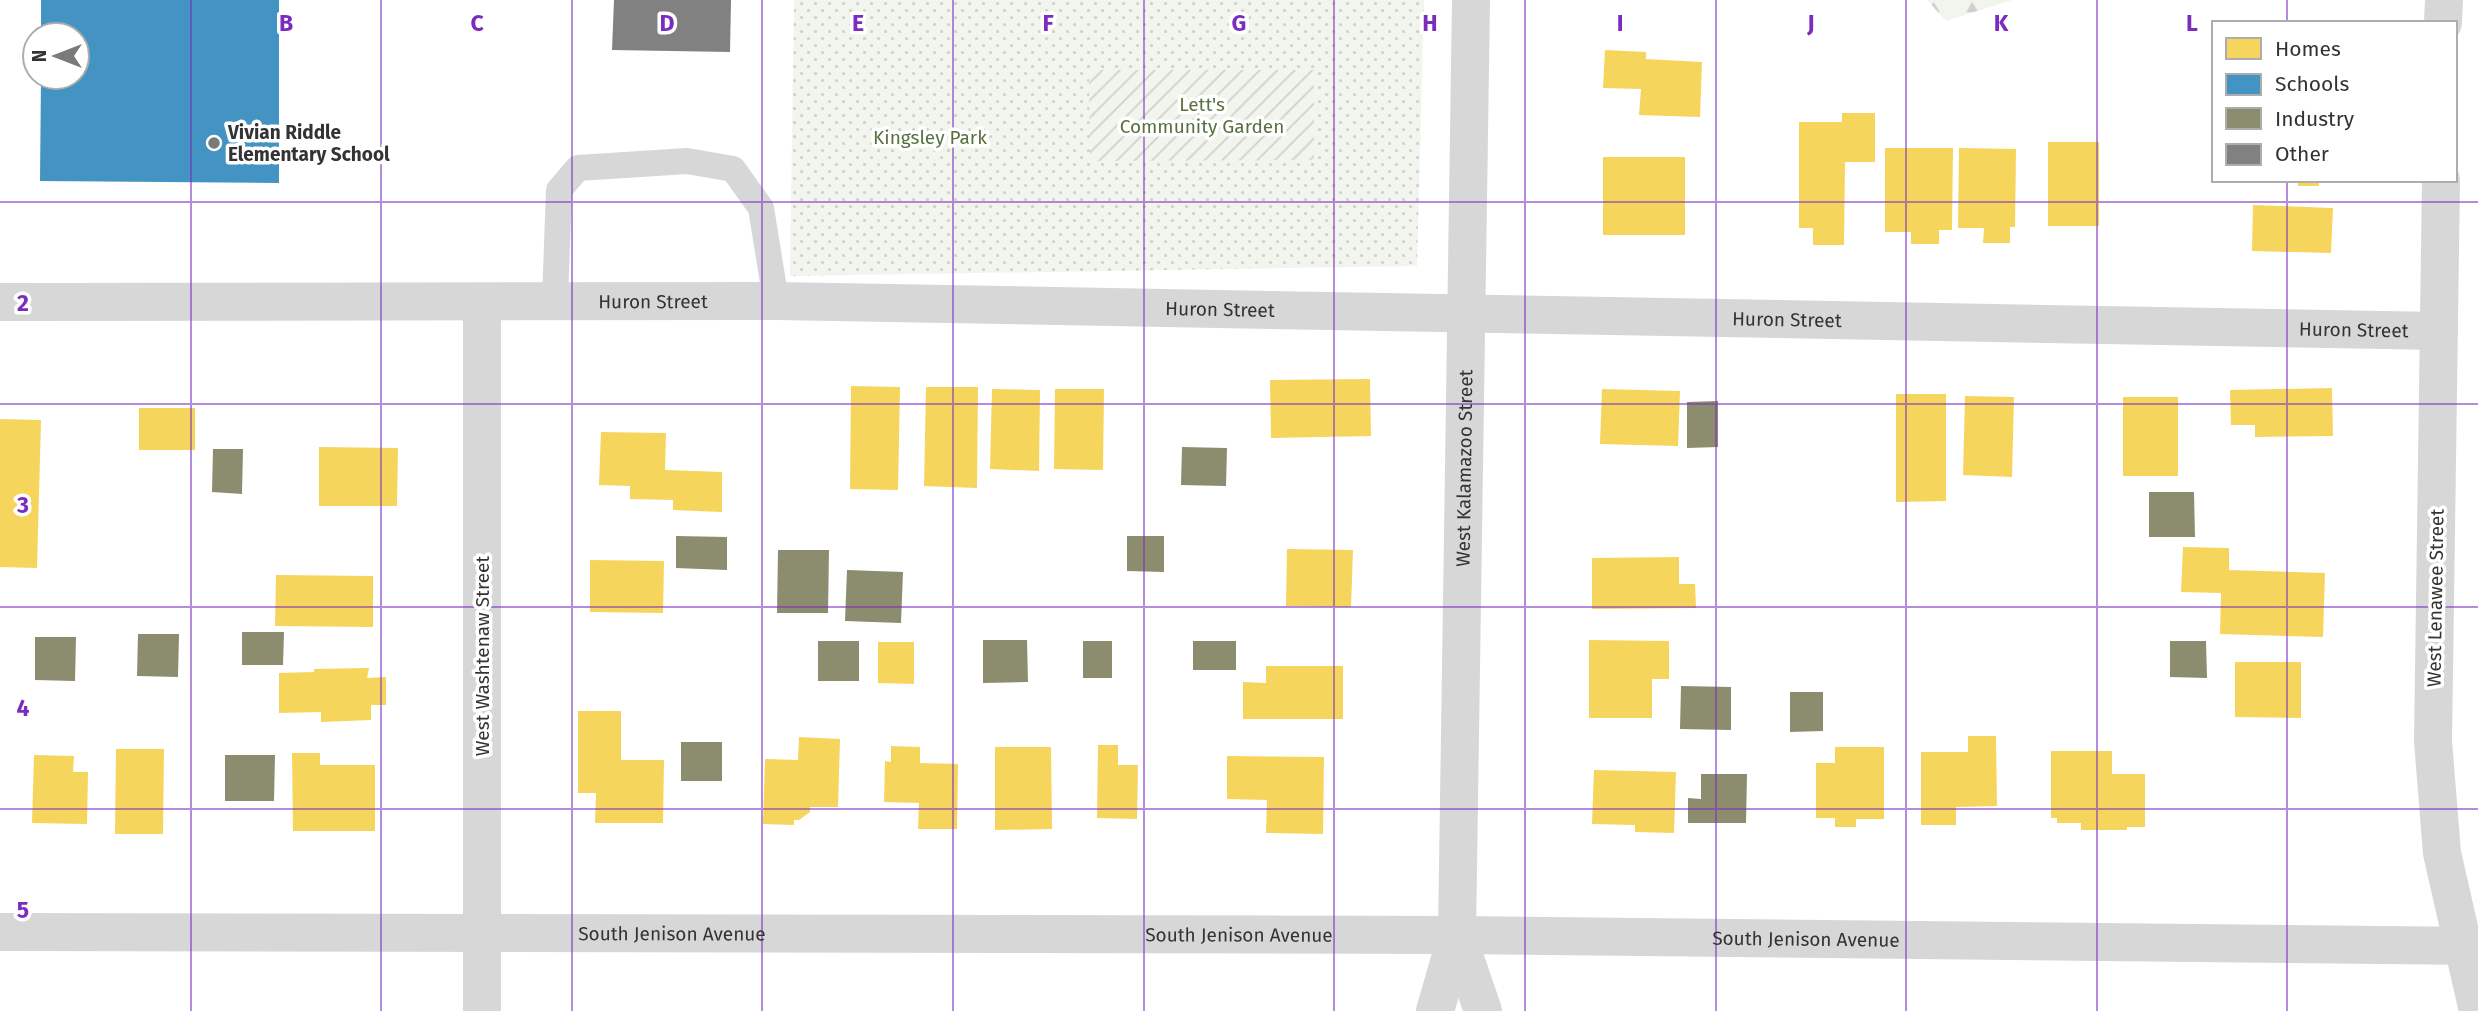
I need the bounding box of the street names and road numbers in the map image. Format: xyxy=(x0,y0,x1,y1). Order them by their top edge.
street label: Huron Street xyxy=(598,290,708,313)
street label: Huron Street xyxy=(1165,297,1275,322)
street label: Huron Street xyxy=(1732,307,1842,332)
street label: Huron Street xyxy=(2299,317,2409,342)
street label: West Kalamazoo Street xyxy=(1452,369,1477,567)
street label: West Lenawee Street xyxy=(2422,509,2449,687)
street label: West Washtenaw Street xyxy=(471,556,494,756)
street label: South Jenison Avenue xyxy=(578,922,766,946)
street label: South Jenison Avenue xyxy=(1145,923,1333,947)
street label: South Jenison Avenue xyxy=(1712,927,1900,952)

